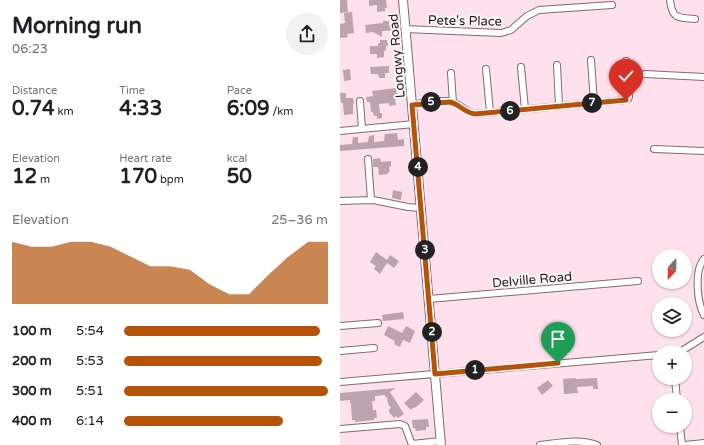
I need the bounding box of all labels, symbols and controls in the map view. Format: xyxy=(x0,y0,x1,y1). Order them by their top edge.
street label: Pete's Place xyxy=(428,12,502,30)
text: Morning run xyxy=(12,13,142,39)
button: share xyxy=(286,13,328,55)
street label: Longwy Road xyxy=(385,13,409,99)
text: 06:23 xyxy=(12,41,48,57)
pin xyxy=(609,59,643,100)
icon: check xyxy=(615,65,637,87)
text: Distance xyxy=(12,84,57,97)
text: Time xyxy=(119,84,145,97)
text: Pace xyxy=(227,84,252,97)
pin: 5 xyxy=(421,92,441,112)
pin: 7 xyxy=(582,93,602,113)
text: 5 xyxy=(428,95,434,108)
text: 7 xyxy=(589,96,595,109)
text: 0.74 xyxy=(12,97,55,121)
text: 4:33 xyxy=(119,97,162,121)
text: 6:09 xyxy=(227,97,270,121)
pin: 6 xyxy=(500,101,520,121)
text: 6 xyxy=(507,104,513,117)
text: km xyxy=(55,105,74,118)
text: /km xyxy=(270,105,293,118)
text: Elevation xyxy=(12,152,60,165)
text: Heart rate xyxy=(119,152,172,165)
text: kcal xyxy=(227,152,247,165)
pin: 4 xyxy=(408,157,428,177)
text: 4 xyxy=(415,160,421,173)
text: 12 xyxy=(12,165,37,189)
text: 170 xyxy=(119,165,157,189)
text: 50 xyxy=(227,165,252,189)
text: m xyxy=(37,173,50,186)
text: bpm xyxy=(157,173,184,186)
text: Elevation xyxy=(12,212,69,228)
text: 25–36 m xyxy=(271,212,328,228)
pin: 3 xyxy=(415,240,435,260)
text: 3 xyxy=(422,243,428,256)
north arrow xyxy=(652,249,692,289)
map controls xyxy=(652,249,692,433)
street label: Delville Road xyxy=(491,269,573,291)
button: layers xyxy=(652,297,692,337)
pin: 2 xyxy=(422,322,442,342)
pin xyxy=(541,322,575,363)
text: 100 m xyxy=(12,323,52,339)
text: 5:54 xyxy=(76,323,104,339)
text: 2 xyxy=(429,325,435,338)
icon: arrive xyxy=(547,328,569,350)
button: + xyxy=(652,345,692,385)
text: 200 m xyxy=(12,353,52,369)
text: 5:53 xyxy=(76,353,104,369)
pin: 1 xyxy=(465,360,485,380)
text: 1 xyxy=(472,363,478,376)
text: 300 m xyxy=(12,383,52,399)
text: 5:51 xyxy=(76,383,104,399)
button: − xyxy=(652,393,692,433)
text: 400 m xyxy=(12,413,52,429)
text: 6:14 xyxy=(76,413,104,429)

